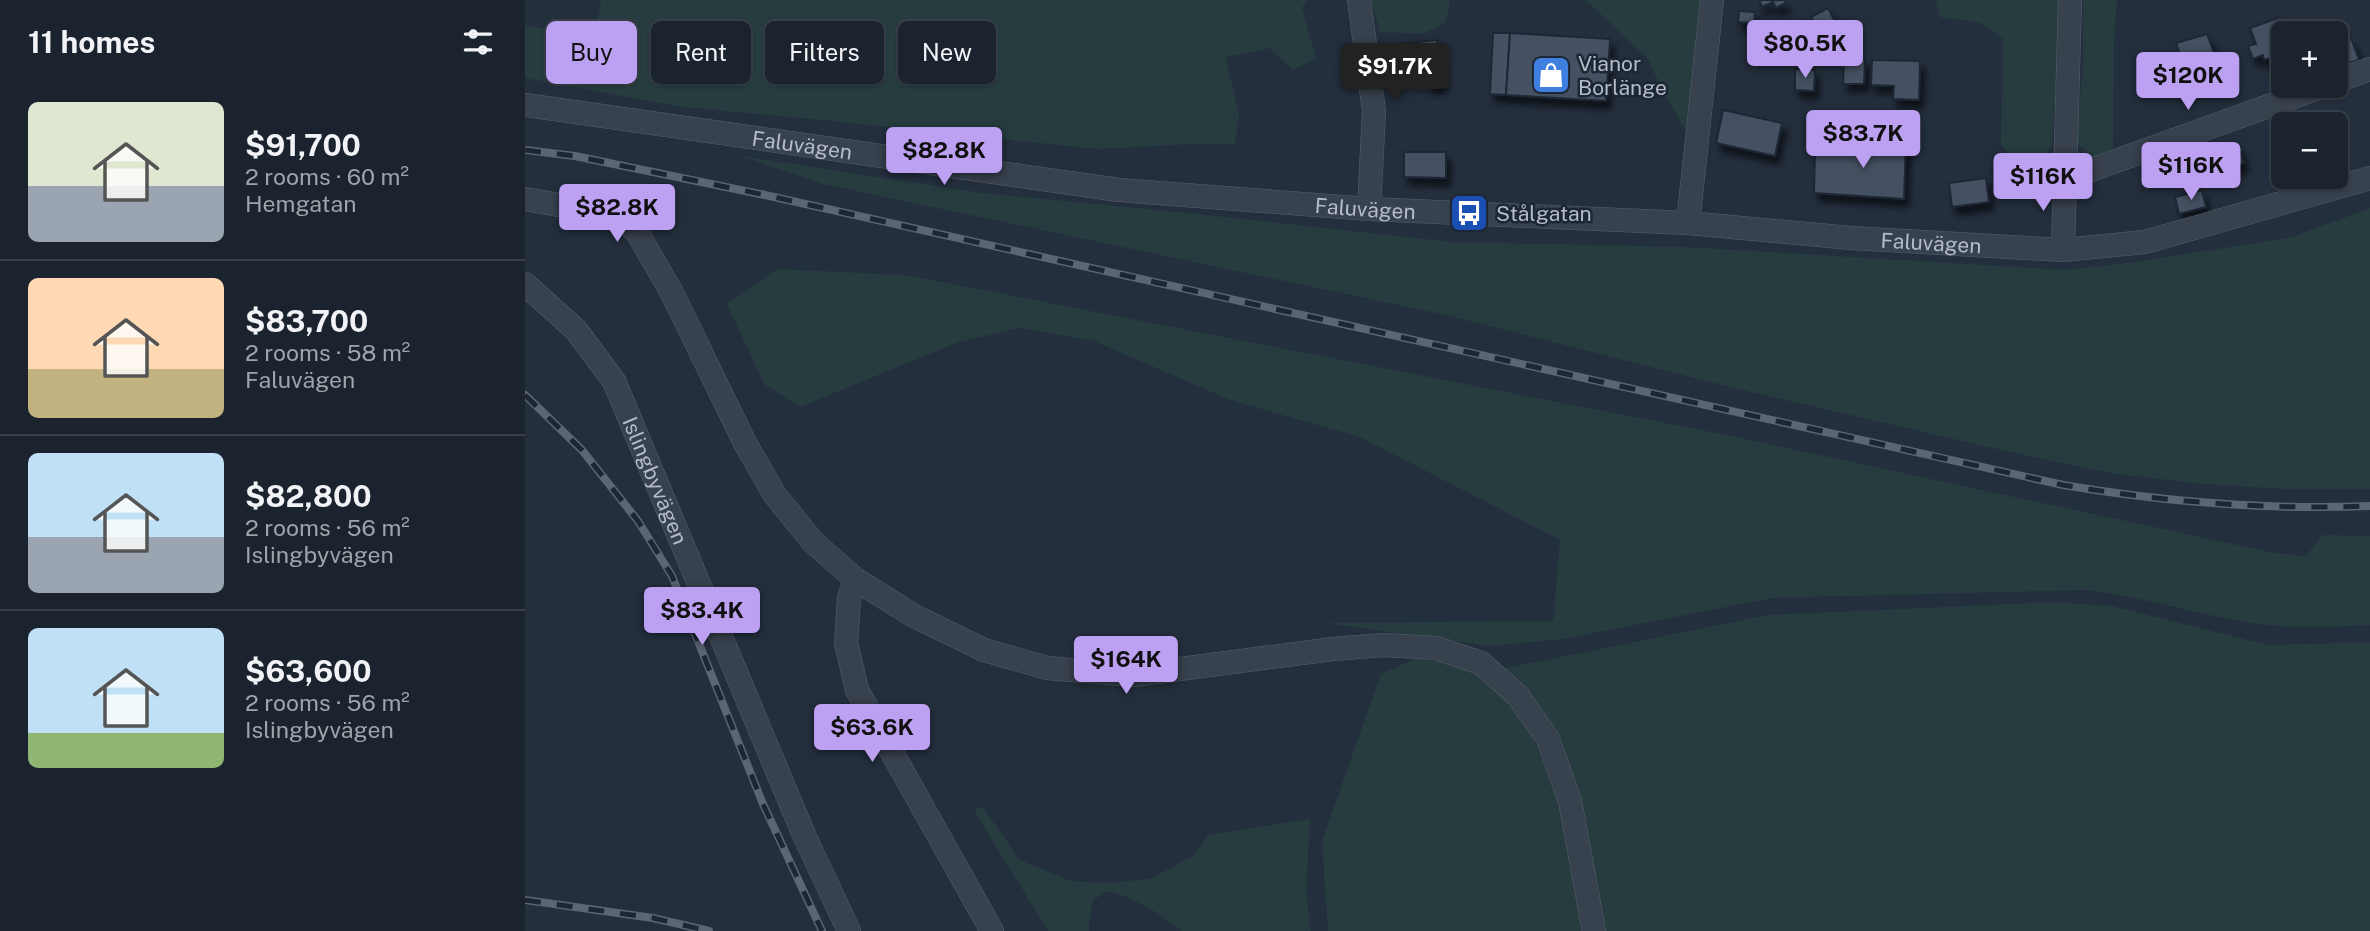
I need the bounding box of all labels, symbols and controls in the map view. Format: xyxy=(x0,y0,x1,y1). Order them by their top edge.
pin: $80.5K xyxy=(1748,20,1862,80)
chip: Buy xyxy=(546,21,637,84)
chip: Rent xyxy=(651,21,751,84)
chip: Filters xyxy=(765,21,884,84)
chip: New xyxy=(898,21,996,84)
map controls xyxy=(2271,21,2348,189)
button: + xyxy=(2271,21,2348,98)
icon: filters xyxy=(459,23,497,61)
text: 11 homes xyxy=(28,24,155,60)
text: $80.5K xyxy=(1763,29,1847,56)
pin: $91.7K xyxy=(1338,43,1452,103)
place label: Vianor Borlänge xyxy=(1578,51,1667,100)
text: $91.7K xyxy=(1357,52,1433,79)
pin: $120K xyxy=(2139,52,2237,112)
shop icon: Vianor Borlänge xyxy=(1530,54,1572,96)
text: $120K xyxy=(2152,61,2224,88)
pin: $83.7K xyxy=(1806,110,1920,170)
button: − xyxy=(2271,112,2348,189)
text: $83.7K xyxy=(1822,119,1904,146)
street label: Faluvägen xyxy=(750,125,854,164)
text: $91,700 xyxy=(245,127,361,163)
pin: $82.8K xyxy=(887,128,1001,187)
icon: home xyxy=(84,130,168,214)
text: $82.8K xyxy=(902,136,986,163)
pin: $116K xyxy=(2142,142,2240,202)
text: $116K xyxy=(2157,151,2225,178)
pin: $116K xyxy=(1994,154,2092,213)
text: $116K xyxy=(2009,162,2077,189)
text: 2 rooms · 60 m² xyxy=(245,163,409,190)
pin: $82.8K xyxy=(560,184,674,244)
text: Hemgatan xyxy=(245,190,356,217)
street label: Faluvägen xyxy=(1314,192,1416,224)
bus stop icon: Stålgatan xyxy=(1448,192,1490,234)
text: $82.8K xyxy=(575,193,659,220)
place label: Stålgatan xyxy=(1496,201,1592,226)
street label: Faluvägen xyxy=(1880,227,1982,258)
text: $83,700 xyxy=(245,303,368,339)
icon: home xyxy=(84,306,168,390)
text: 2 rooms · 58 m² xyxy=(245,339,410,366)
text: Faluvägen xyxy=(245,366,355,393)
street label: Islingbyvägen xyxy=(618,413,693,548)
text: $82,800 xyxy=(245,478,372,514)
icon: home xyxy=(84,481,168,565)
text: 2 rooms · 56 m² xyxy=(245,514,410,541)
text: Islingbyvägen xyxy=(245,541,394,568)
pin: $83.4K xyxy=(645,588,759,647)
text: $83.4K xyxy=(660,596,744,623)
pin: $164K xyxy=(1077,636,1175,696)
text: $164K xyxy=(1090,645,1162,672)
text: $63,600 xyxy=(245,653,372,689)
icon: home xyxy=(84,656,168,740)
text: 2 rooms · 56 m² xyxy=(245,689,410,716)
pin: $63.6K xyxy=(815,704,929,764)
text: $63.6K xyxy=(830,713,914,740)
text: Islingbyvägen xyxy=(245,716,394,743)

